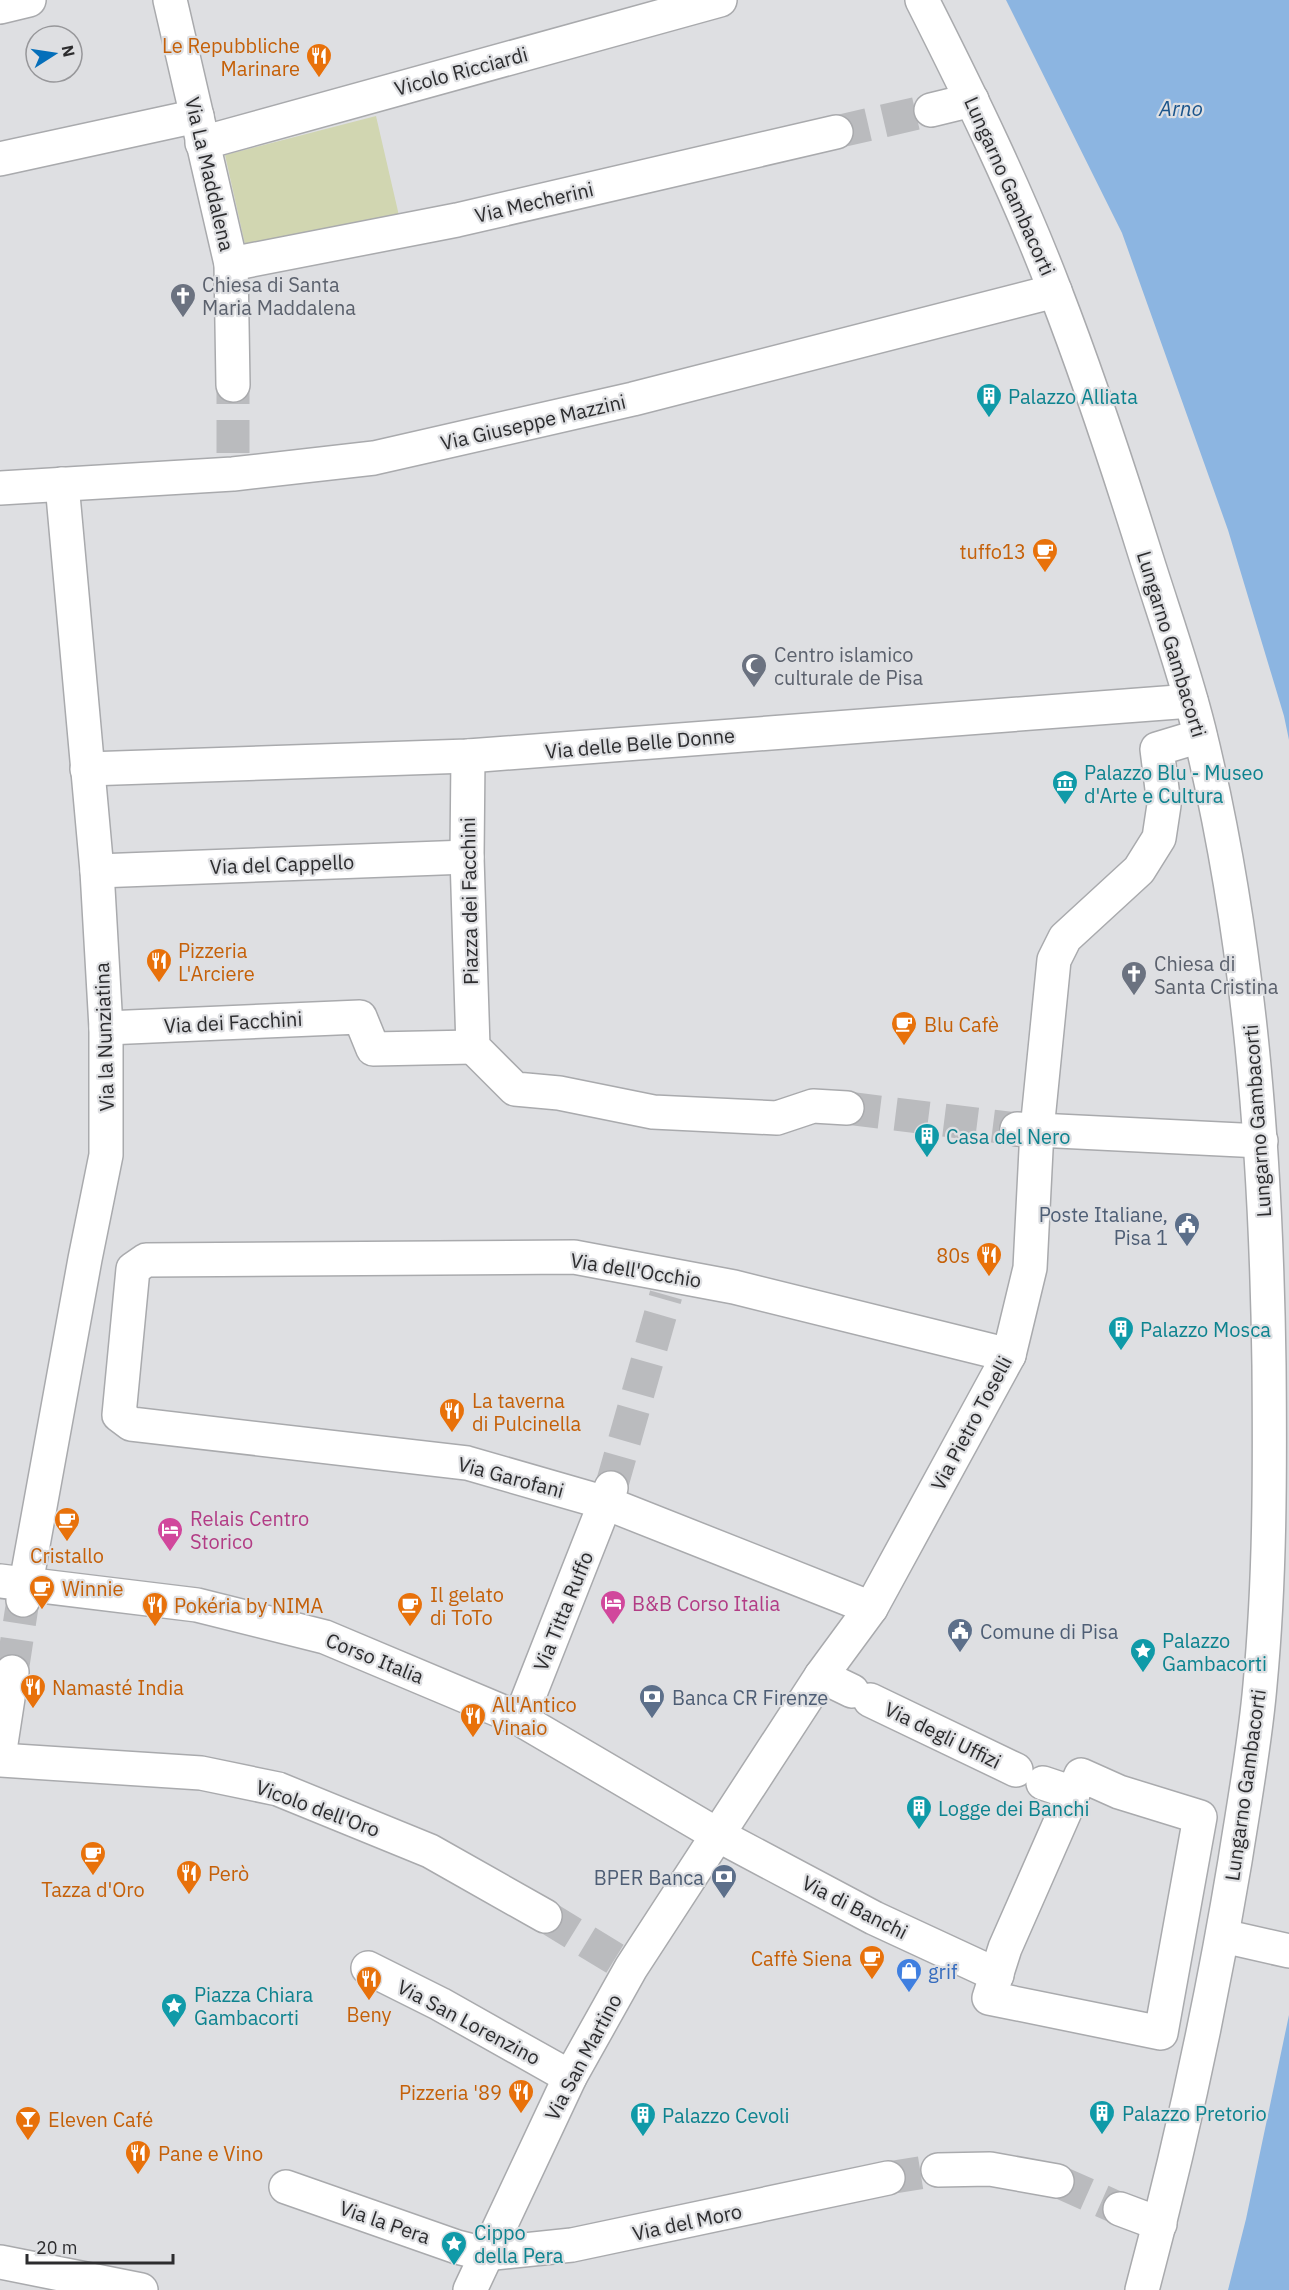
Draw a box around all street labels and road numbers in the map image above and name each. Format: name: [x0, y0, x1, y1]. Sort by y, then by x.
street label: Vicolo Ricciardi: [391, 40, 531, 102]
street label: Lungarno Gambacorti: [958, 92, 1062, 280]
street label: Via La Maddalena: [179, 94, 241, 254]
street label: Via Mecherini: [472, 175, 596, 229]
street label: Via Giuseppe Mazzini: [438, 388, 628, 456]
street label: Lungarno Gambacorti: [1131, 548, 1213, 740]
street label: Via delle Belle Donne: [544, 721, 736, 765]
street label: Piazza dei Facchini: [454, 817, 484, 985]
street label: Via del Cappello: [209, 848, 355, 880]
street label: Via la Nunziatina: [88, 962, 120, 1112]
street label: Via dei Facchini: [163, 1005, 303, 1039]
street label: Lungarno Gambacorti: [1237, 1024, 1277, 1218]
street label: Via dell'Occhio: [569, 1246, 703, 1294]
street label: Via Pietro Toselli: [924, 1351, 1018, 1495]
street label: Via Garofani: [455, 1450, 567, 1504]
street label: Via Titta Ruffo: [527, 1547, 599, 1675]
street label: Corso Italia: [322, 1626, 428, 1690]
street label: Lungarno Gambacorti: [1218, 1687, 1272, 1883]
street label: Via degli Uffizi: [880, 1695, 1006, 1775]
street label: Vicolo dell'Oro: [252, 1773, 384, 1843]
street label: Via di Banchi: [797, 1869, 913, 1945]
street label: Via San Lorenzino: [393, 1973, 545, 2071]
street label: Via San Martino: [538, 1989, 628, 2125]
street label: Via la Pera: [336, 2194, 434, 2250]
street label: Via del Moro: [630, 2197, 744, 2247]

